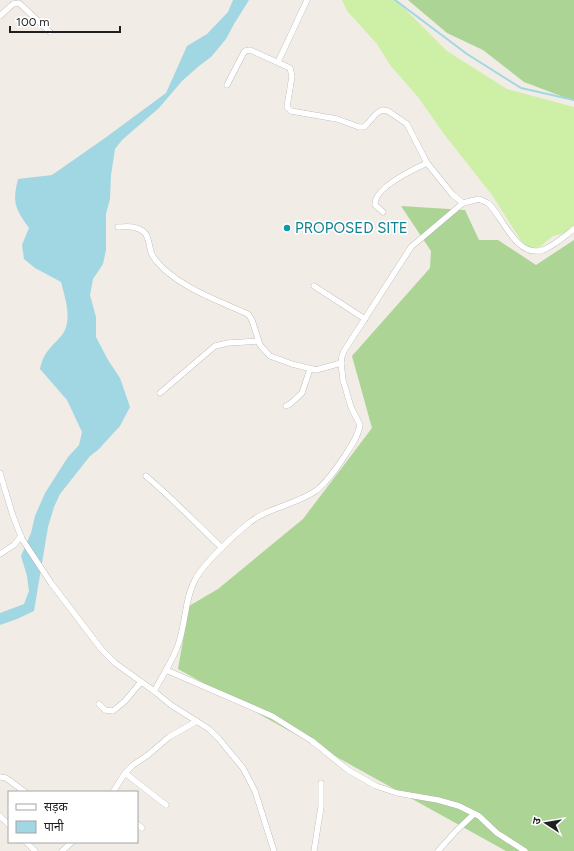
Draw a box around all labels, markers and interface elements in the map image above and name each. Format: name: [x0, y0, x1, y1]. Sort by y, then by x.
scale bar: [10, 8, 120, 34]
text: 100 m: [16, 15, 50, 29]
place label: PROPOSED SITE: [295, 219, 408, 237]
marker: PROPOSED SITE: [282, 223, 292, 233]
legend: [8, 791, 138, 843]
text: सड़क: [44, 800, 69, 814]
north arrow: [526, 803, 566, 843]
text: उ: [530, 816, 544, 826]
text: पानी: [44, 819, 65, 834]

